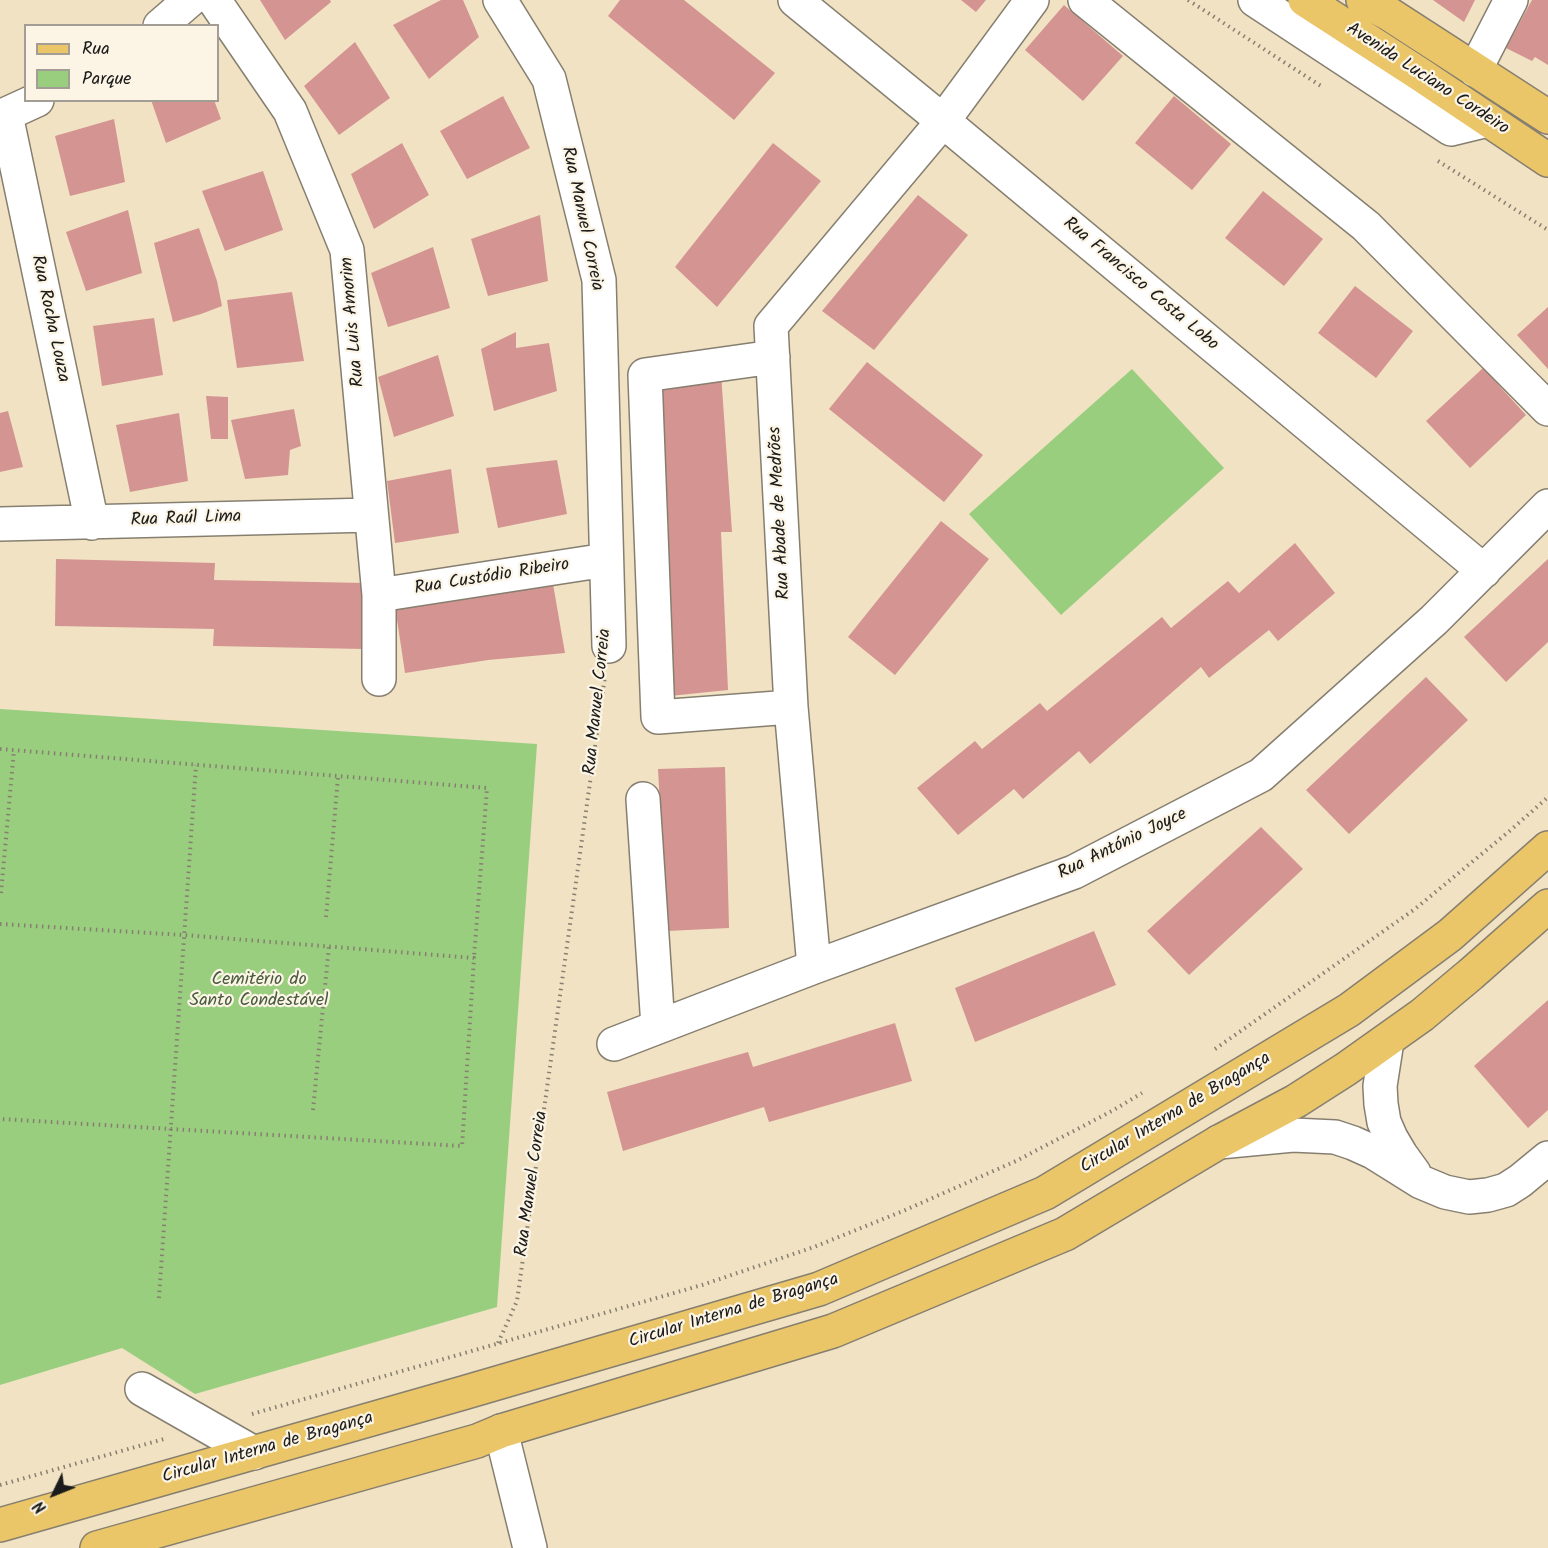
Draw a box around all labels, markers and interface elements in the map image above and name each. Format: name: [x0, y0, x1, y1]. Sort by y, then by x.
street label: Avenida Luciano Cordeiro: [1342, 19, 1512, 141]
legend: [24, 24, 219, 102]
text: Rua: [82, 35, 110, 64]
text: Parque: [82, 65, 131, 94]
street label: Rua Manuel Correia: [555, 145, 607, 293]
street label: Rua Francisco Costa Lobo: [1058, 214, 1222, 356]
street label: Rua Rocha Louza: [25, 253, 73, 385]
street label: Rua Luis Amorim: [338, 256, 370, 388]
street label: Rua Abade de Medrões: [766, 426, 796, 600]
street label: Rua Raúl Lima: [130, 507, 242, 533]
street label: Rua Custódio Ribeiro: [413, 555, 571, 601]
street label: Rua Manuel Correia: [581, 628, 617, 776]
street label: Rua António Joyce: [1055, 804, 1191, 886]
park label: Cemitério do Santo Condestável: [190, 970, 328, 1012]
street label: Circular Interna de Bragança: [1077, 1048, 1275, 1180]
street label: Rua Manuel Correia: [512, 1110, 554, 1258]
street label: Circular Interna de Bragança: [626, 1270, 842, 1354]
street label: Circular Interna de Bragança: [160, 1409, 376, 1489]
north arrow: [24, 1464, 84, 1524]
text: N: [28, 1494, 53, 1519]

